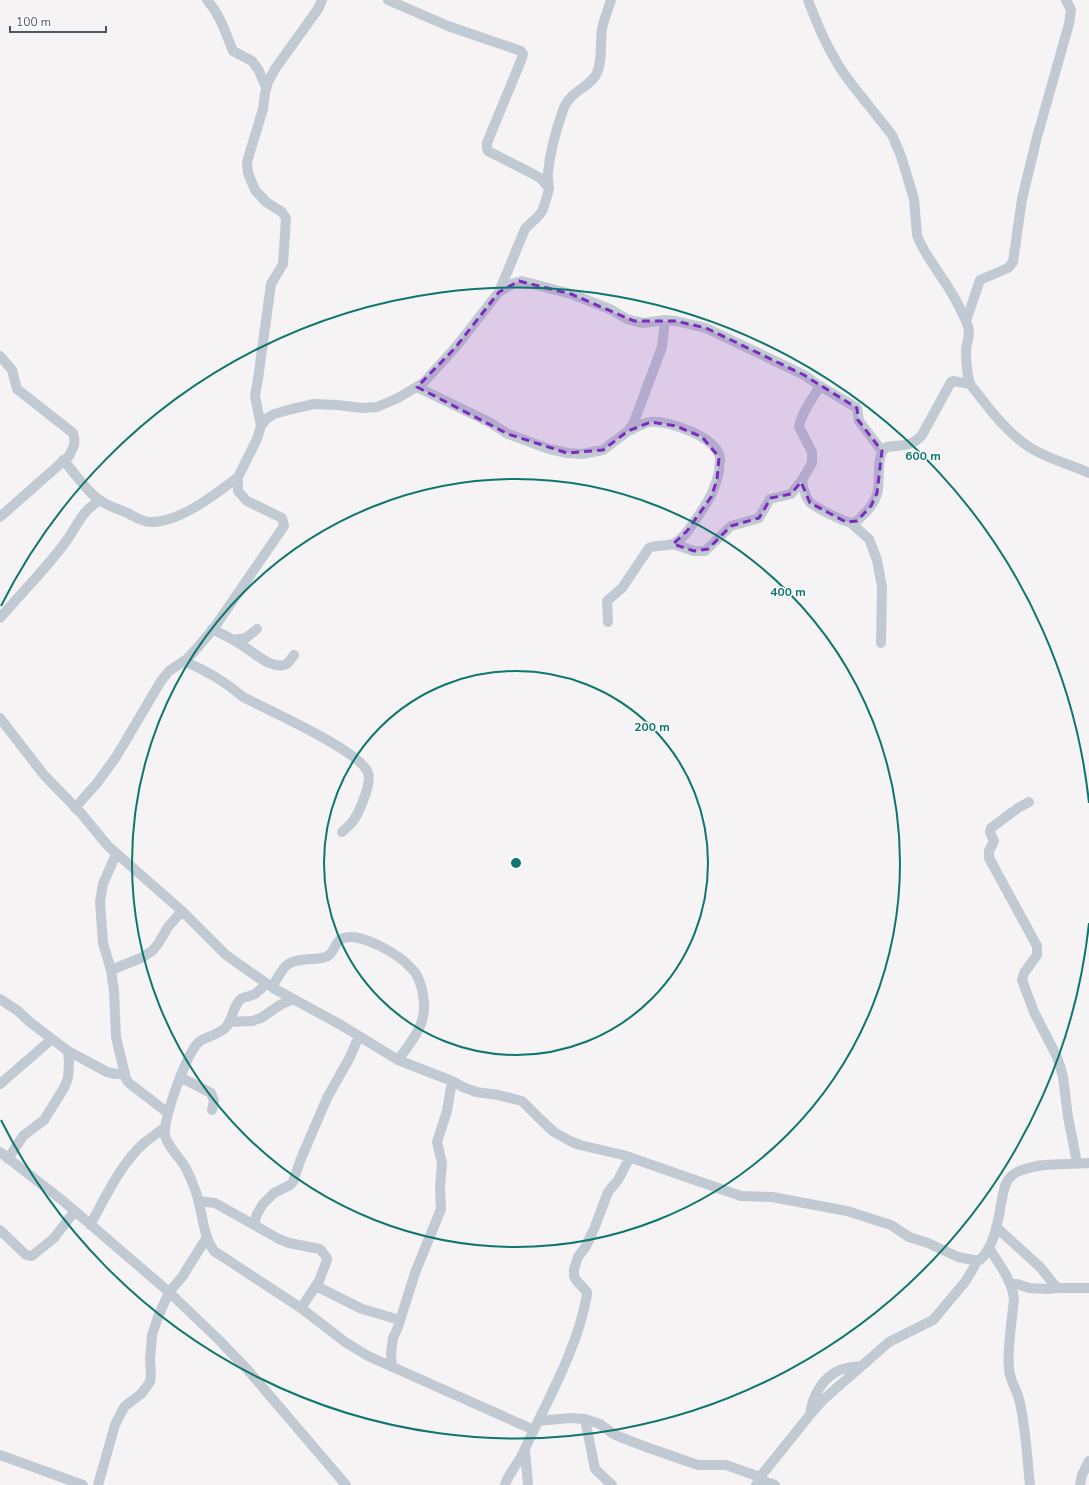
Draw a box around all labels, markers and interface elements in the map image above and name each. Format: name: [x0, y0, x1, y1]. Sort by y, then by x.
scale bar: [10, 8, 106, 34]
text: 100 m: [16, 14, 51, 30]
text: 600 m: [905, 448, 941, 464]
text: 400 m: [770, 584, 806, 600]
text: 200 m: [634, 719, 670, 735]
centre of rings: [509, 856, 523, 870]

